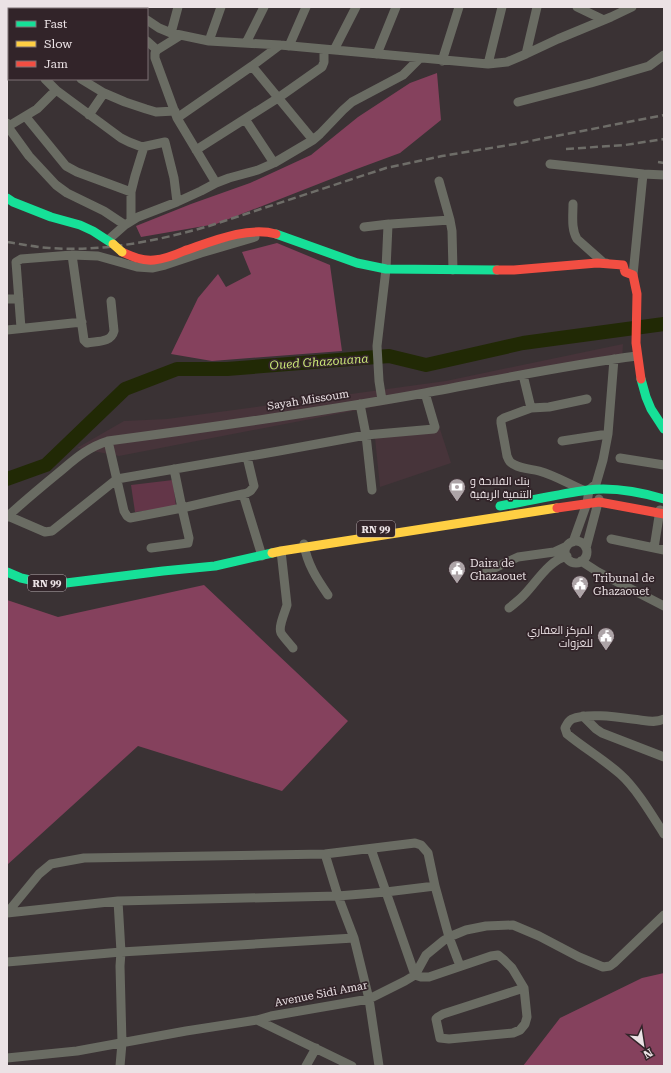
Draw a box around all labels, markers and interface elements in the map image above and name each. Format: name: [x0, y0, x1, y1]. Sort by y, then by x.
legend: [8, 8, 148, 80]
text: Fast: [44, 17, 68, 31]
text: Slow: [44, 37, 72, 51]
text: Jam: [44, 57, 68, 71]
water label: Oued Ghazouana: [269, 352, 369, 372]
street label: Sayah Missoum: [266, 387, 350, 413]
place label: بنك الفلاحة و التنمية الريفية: [470, 475, 532, 501]
bank icon: بنك الفلاحة و التنمية الريفية: [447, 477, 467, 502]
road number: RN 99: [357, 521, 395, 537]
place label: Daira de Ghazaouet: [470, 557, 526, 583]
public building icon: Daira de Ghazaouet: [447, 559, 467, 584]
place label: Tribunal de Ghazaouet: [593, 572, 655, 598]
public building icon: Tribunal de Ghazaouet: [570, 574, 590, 599]
road number: RN 99: [28, 575, 66, 591]
place label: المركز العقاري للغزوات: [527, 624, 593, 650]
public building icon: المركز العقاري للغزوات: [596, 626, 616, 651]
street label: Avenue Sidi Amar: [274, 979, 369, 1009]
north arrow: [623, 1025, 663, 1065]
text: N: [640, 1045, 655, 1061]

